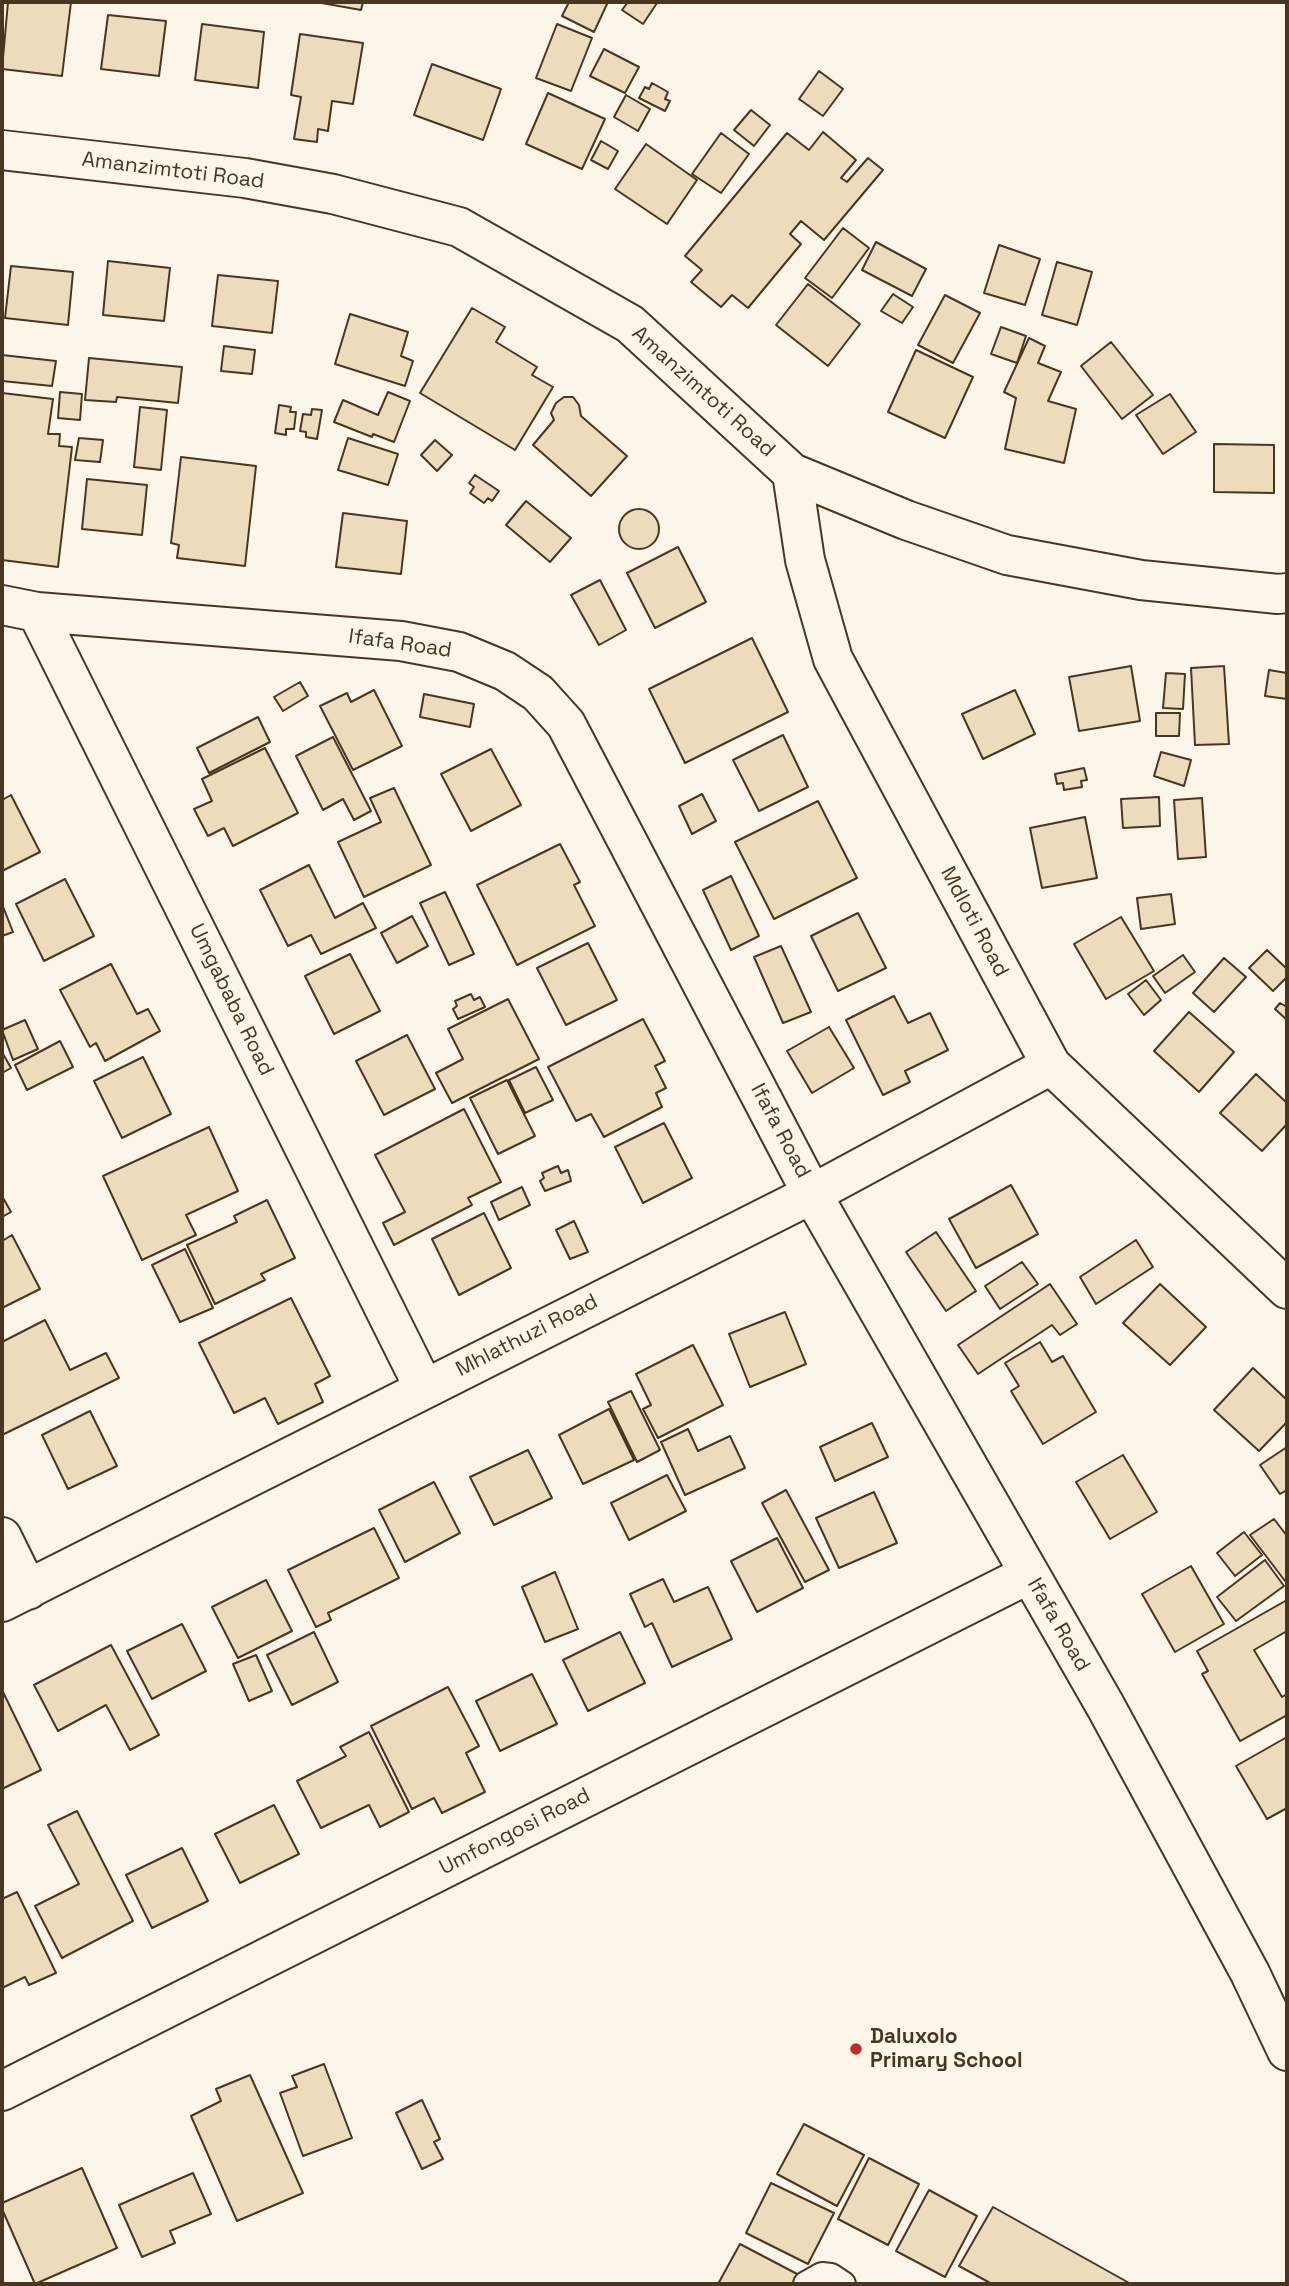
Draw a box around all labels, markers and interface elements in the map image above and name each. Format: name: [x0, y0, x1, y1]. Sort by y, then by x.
street label: Amanzimtoti Road: [80, 147, 266, 195]
street label: Amanzimtoti Road: [626, 321, 780, 463]
street label: Ifafa Road: [347, 624, 453, 664]
street label: Mdloti Road: [934, 863, 1014, 981]
street label: Umgababa Road: [183, 920, 279, 1080]
street label: Ifafa Road: [745, 1079, 815, 1183]
street label: Mhlathuzi Road: [452, 1289, 602, 1383]
street label: Ifafa Road: [1021, 1574, 1095, 1676]
street label: Umfongosi Road: [435, 1783, 595, 1881]
place label: Daluxolo Primary School: [870, 2024, 1023, 2074]
marker: Daluxolo Primary School: [848, 2041, 864, 2057]

